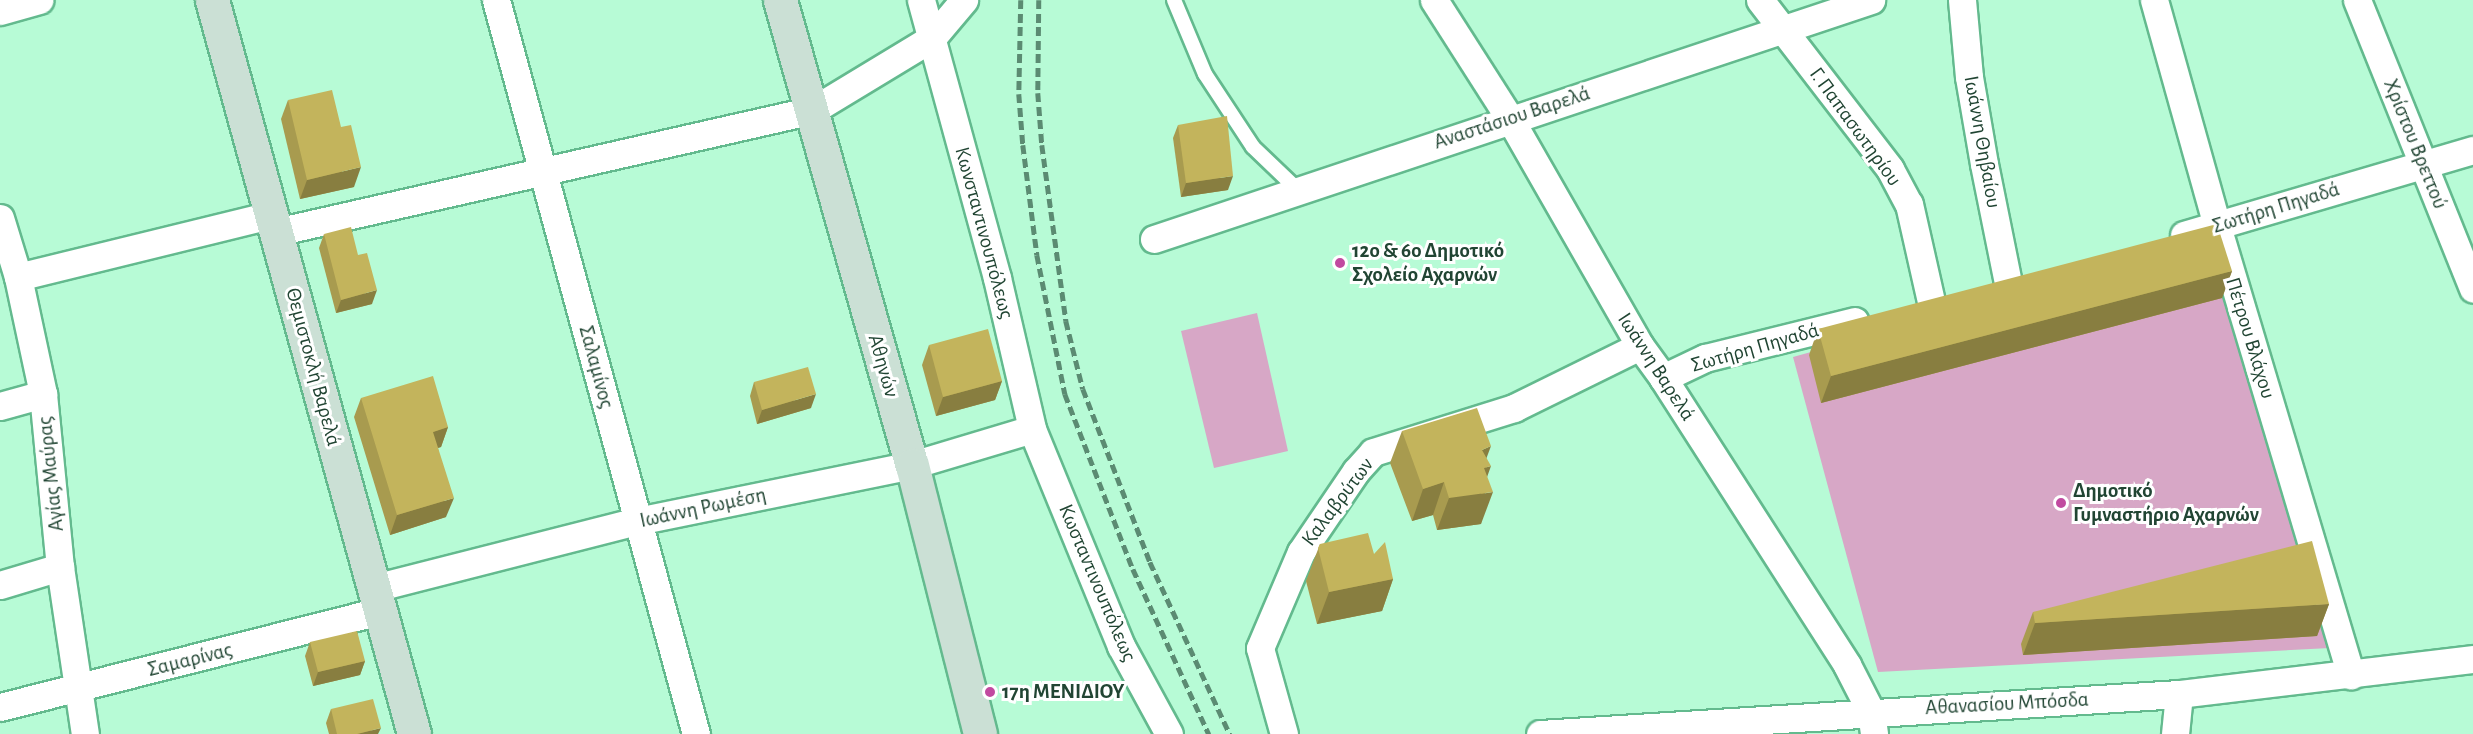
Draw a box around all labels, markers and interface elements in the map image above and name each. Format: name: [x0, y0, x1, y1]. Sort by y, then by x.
street label: Γ. Παπασωτηρίου: [1803, 63, 1907, 191]
street label: Ιωάννη Θηβαίου: [1958, 74, 2006, 210]
street label: Χρίστου Βρεττού: [2378, 75, 2452, 213]
street label: Αναστάσιου Βαρελά: [1431, 81, 1593, 155]
street label: Κωνσταντινουπόλεως: [949, 144, 1019, 322]
street label: Σωτήρη Πηγαδά: [2209, 177, 2343, 239]
place label: 12ο & 6ο Δημοτικό Σχολείο Αχαρνών: [1352, 238, 1504, 288]
marker: 12ο & 6ο Δημοτικό Σχολείο Αχαρνών: [1333, 256, 1347, 270]
street label: Πέτρου Βλάχου: [2220, 274, 2280, 402]
street label: Θεμιστοκλή Βαρελά: [280, 285, 346, 449]
street label: Ιωάννη Βαρελά: [1612, 308, 1700, 426]
street label: Σωτήρη Πηγαδά: [1688, 318, 1822, 378]
street label: Σαλαμίνος: [573, 323, 619, 411]
street label: Αθηνών: [862, 332, 904, 400]
street label: Αγίας Μαύρας: [32, 415, 70, 533]
street label: Καλαβρύτων: [1297, 453, 1379, 551]
place label: Δημοτικό Γυμναστήριο Αχαρνών: [2073, 478, 2259, 528]
street label: Ιωάννη Ρωμέση: [637, 482, 769, 534]
marker: Δημοτικό Γυμναστήριο Αχαρνών: [2054, 496, 2068, 510]
street label: Κωσταντινουπόλεως: [1052, 501, 1142, 665]
street label: Σαμαρίνας: [145, 637, 235, 683]
place label: 17η ΜΕΝΙΔΙΟΥ: [1002, 679, 1124, 705]
marker: 17η ΜΕΝΙΔΙΟΥ: [983, 685, 997, 699]
street label: Αθανασίου Μπόσδα: [1925, 687, 2089, 721]

